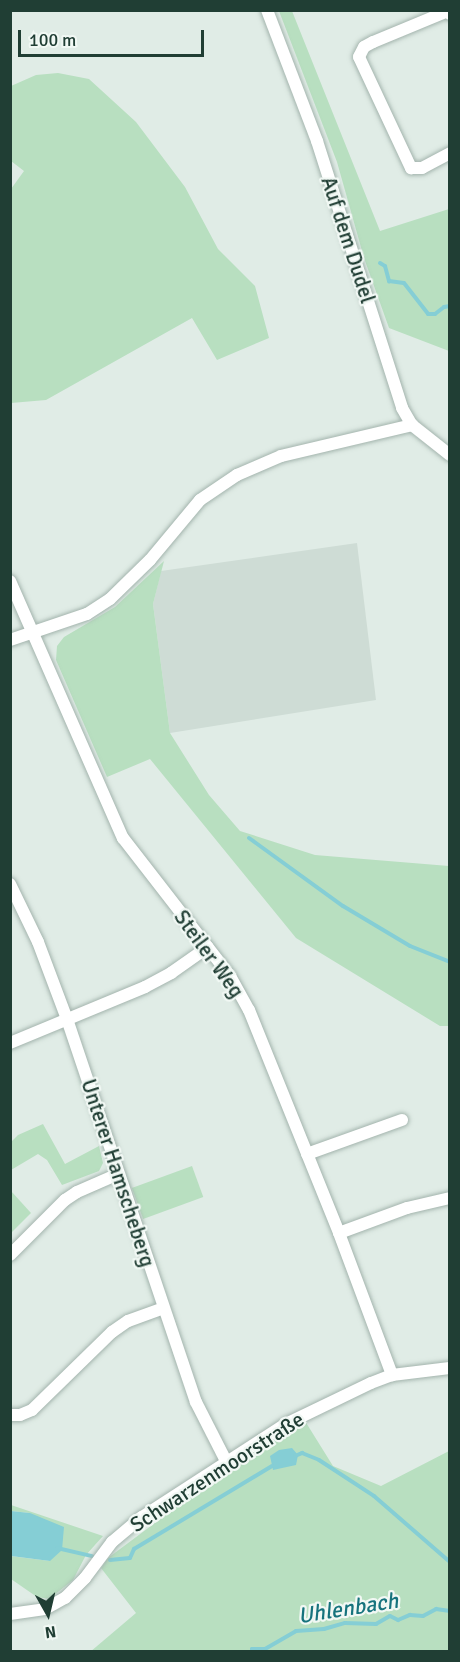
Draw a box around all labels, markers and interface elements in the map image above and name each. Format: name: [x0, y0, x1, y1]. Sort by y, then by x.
scale bar: [21, 18, 207, 56]
text: 100 m: [29, 29, 76, 51]
street label: Auf dem Dudel: [316, 173, 380, 307]
street label: Steiler Weg: [169, 905, 249, 1003]
street label: Unterer Hamscheberg: [76, 1076, 160, 1270]
street label: Schwarzenmoorstraße: [125, 1406, 309, 1538]
north arrow: [18, 1584, 78, 1644]
water label: Uhlenbach: [296, 1587, 400, 1629]
text: N: [44, 1621, 57, 1643]

